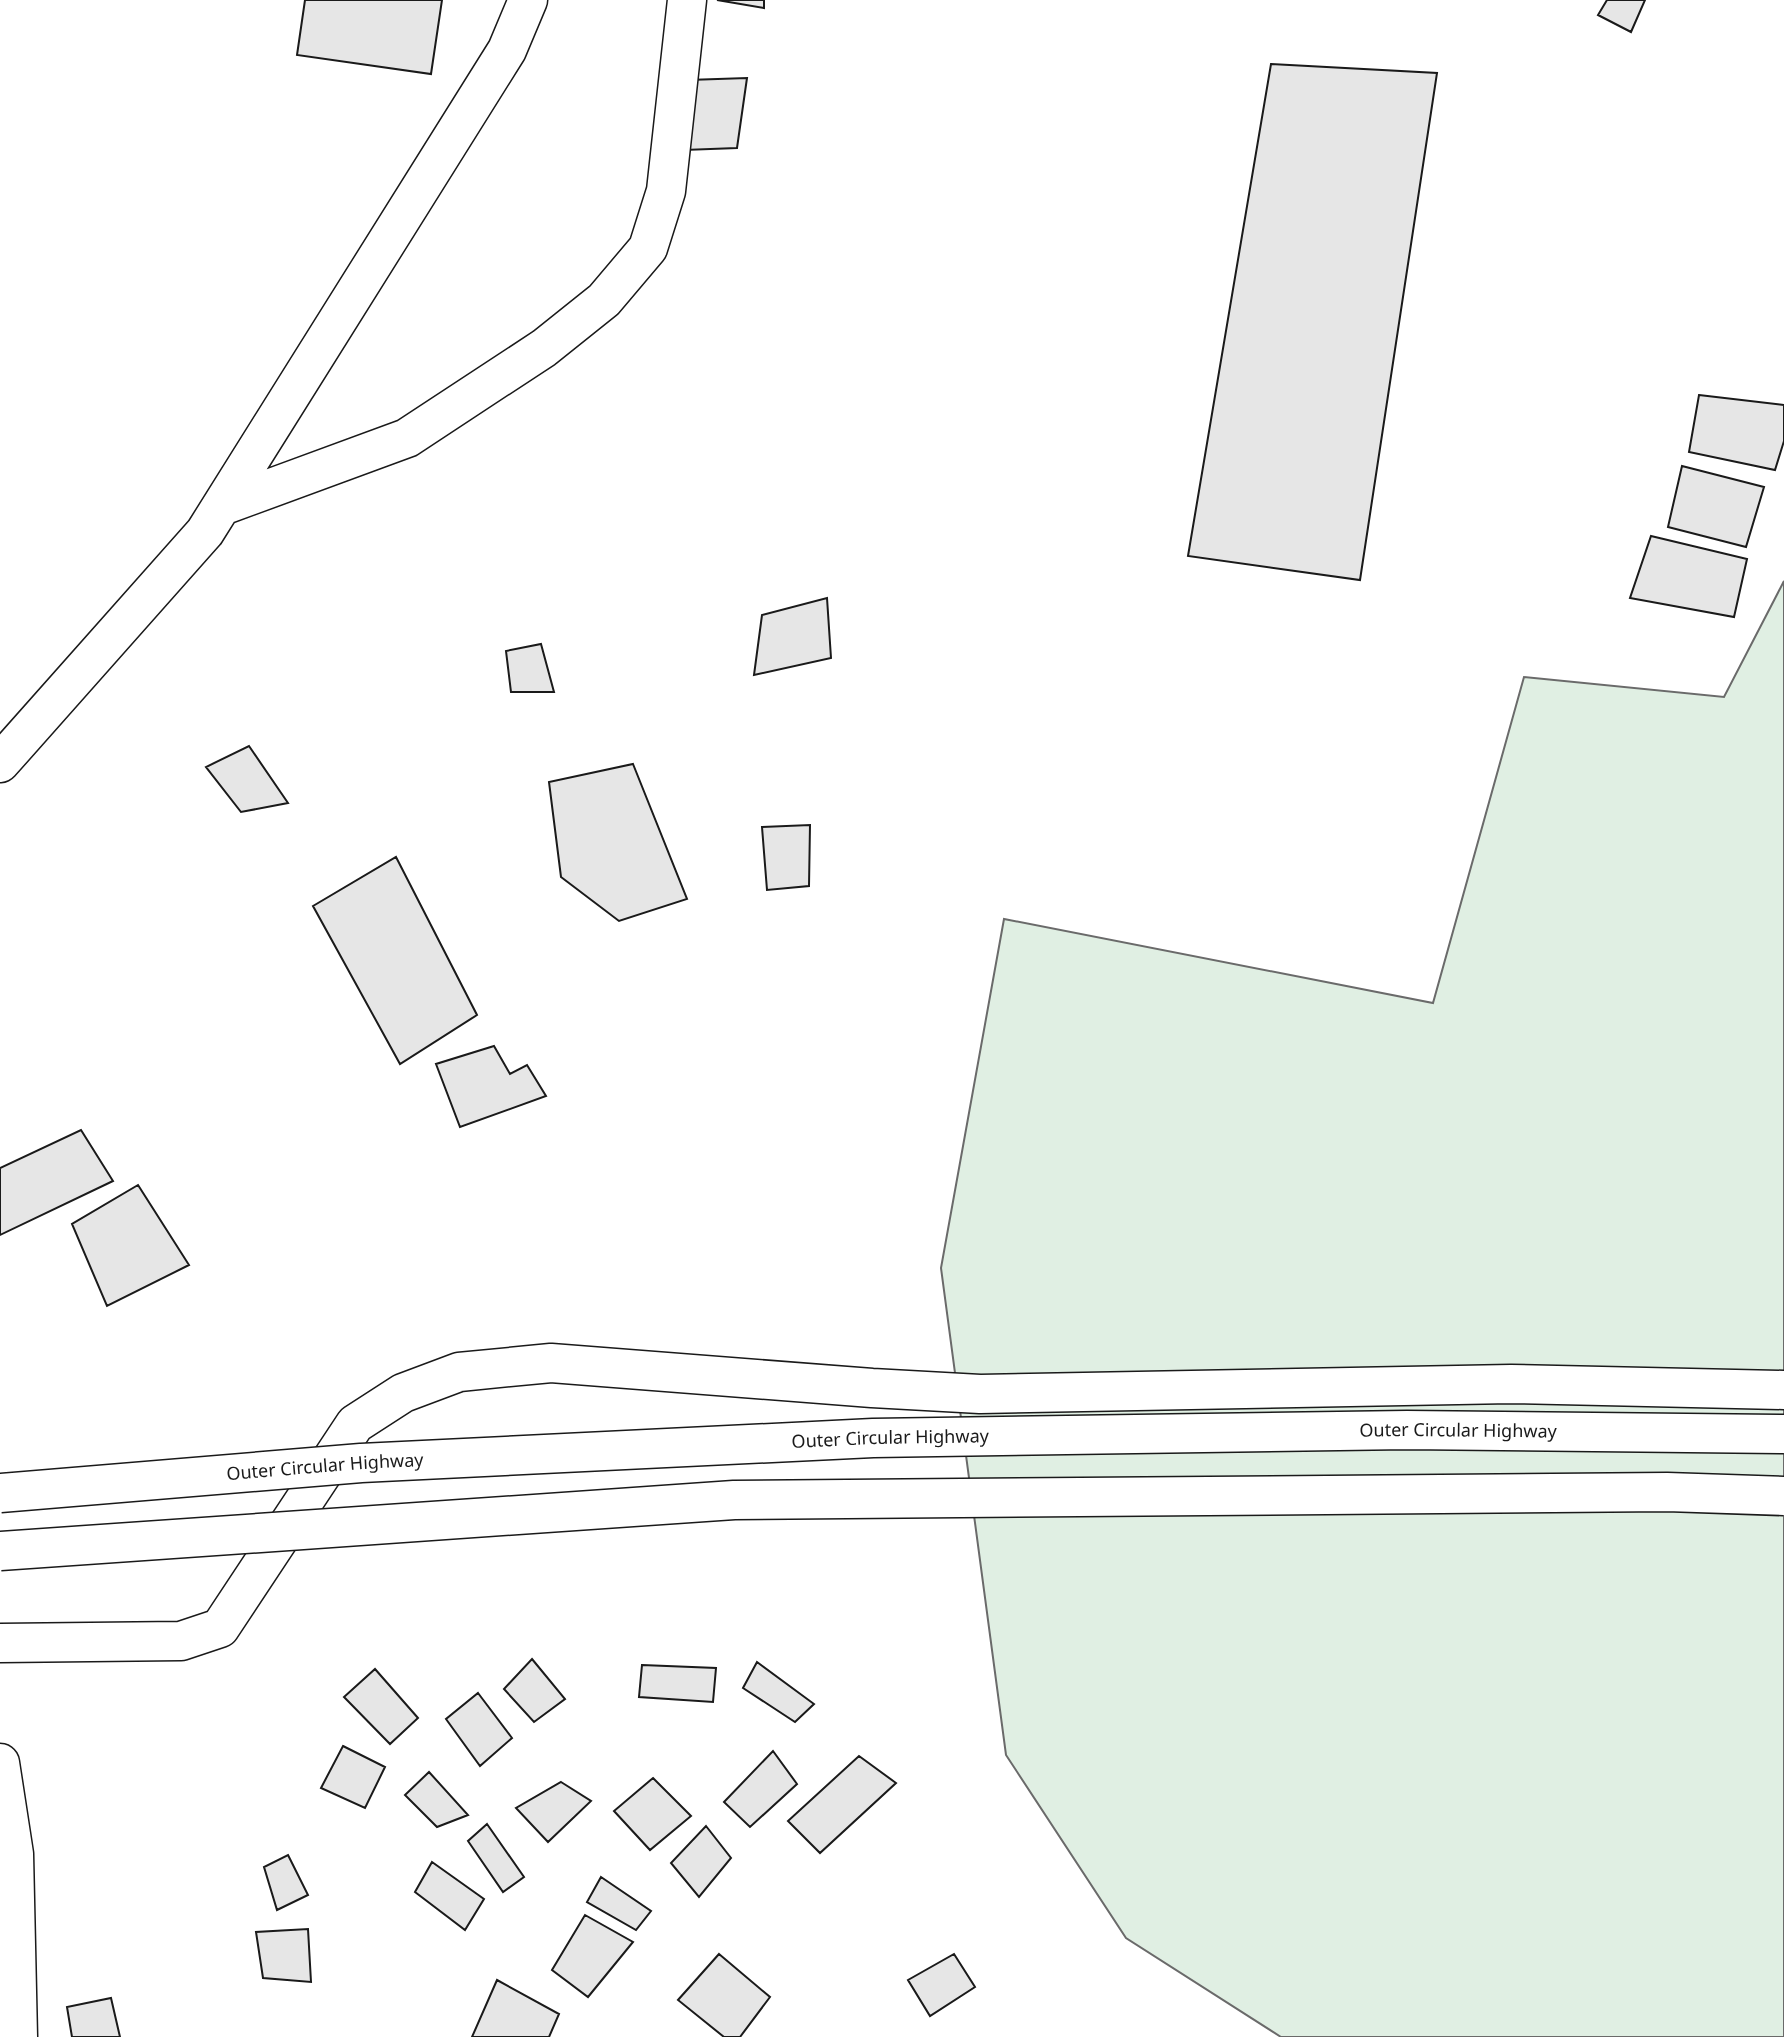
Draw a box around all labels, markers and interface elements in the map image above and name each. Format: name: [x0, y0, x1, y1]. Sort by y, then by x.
street label: Outer Circular Highway: [1359, 1417, 1558, 1443]
street label: Outer Circular Highway: [791, 1423, 990, 1453]
street label: Outer Circular Highway: [225, 1447, 425, 1485]

